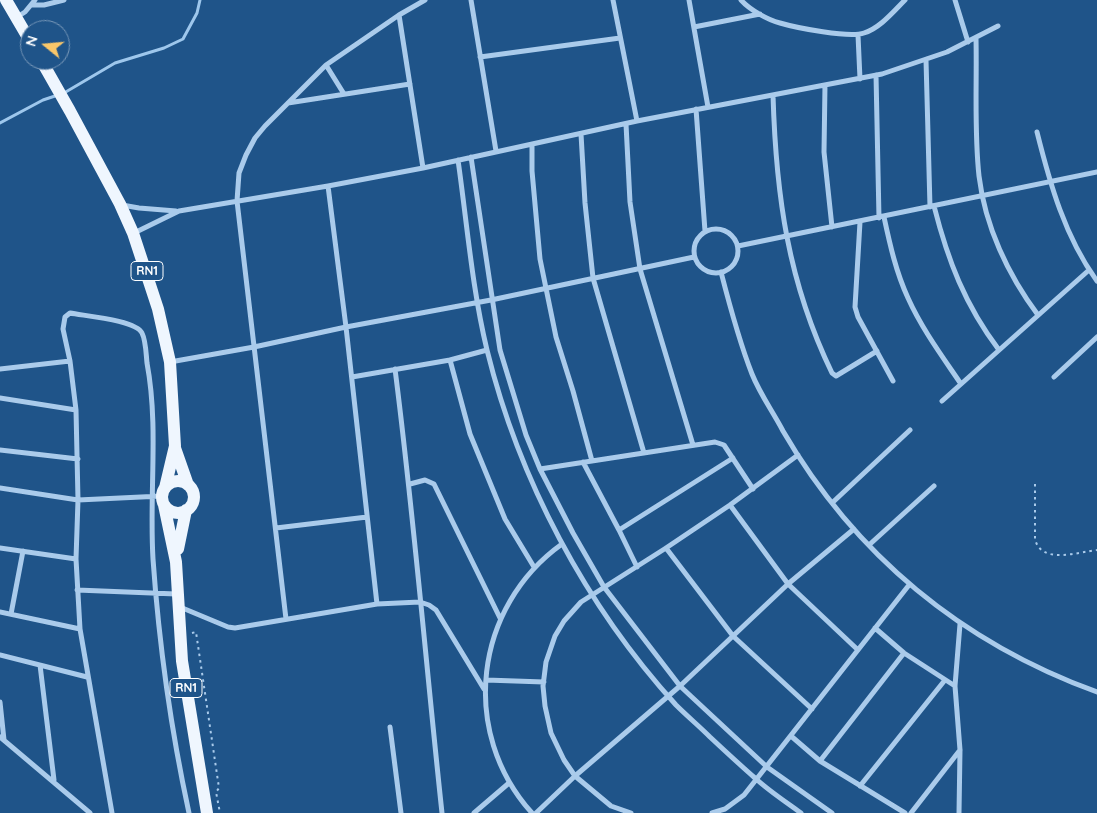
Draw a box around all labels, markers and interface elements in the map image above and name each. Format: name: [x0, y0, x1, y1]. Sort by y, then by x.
north arrow: [20, 20, 70, 70]
text: N: [21, 33, 42, 48]
road number: RN1: [131, 262, 163, 280]
road number: RN1: [170, 678, 202, 698]

